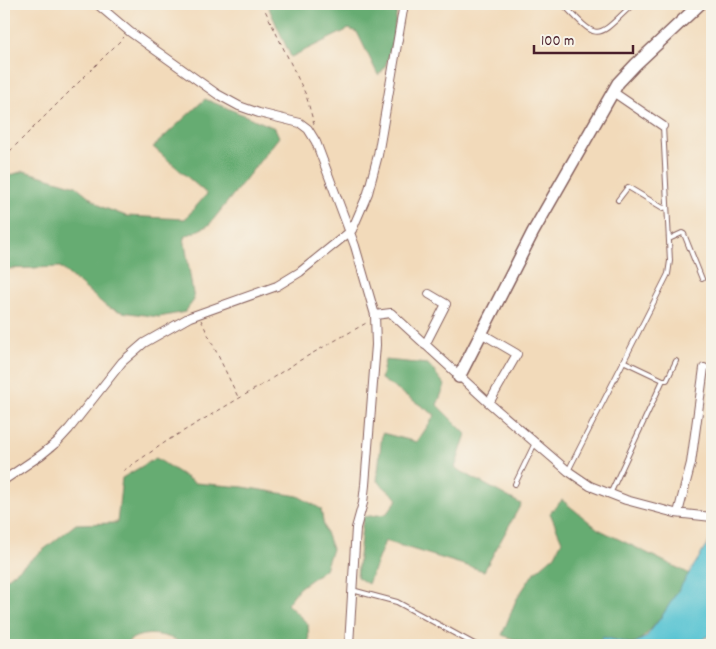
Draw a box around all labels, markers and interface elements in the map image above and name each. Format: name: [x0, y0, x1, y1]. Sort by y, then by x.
scale bar: [534, 22, 632, 54]
text: 100 m: [541, 31, 574, 53]

